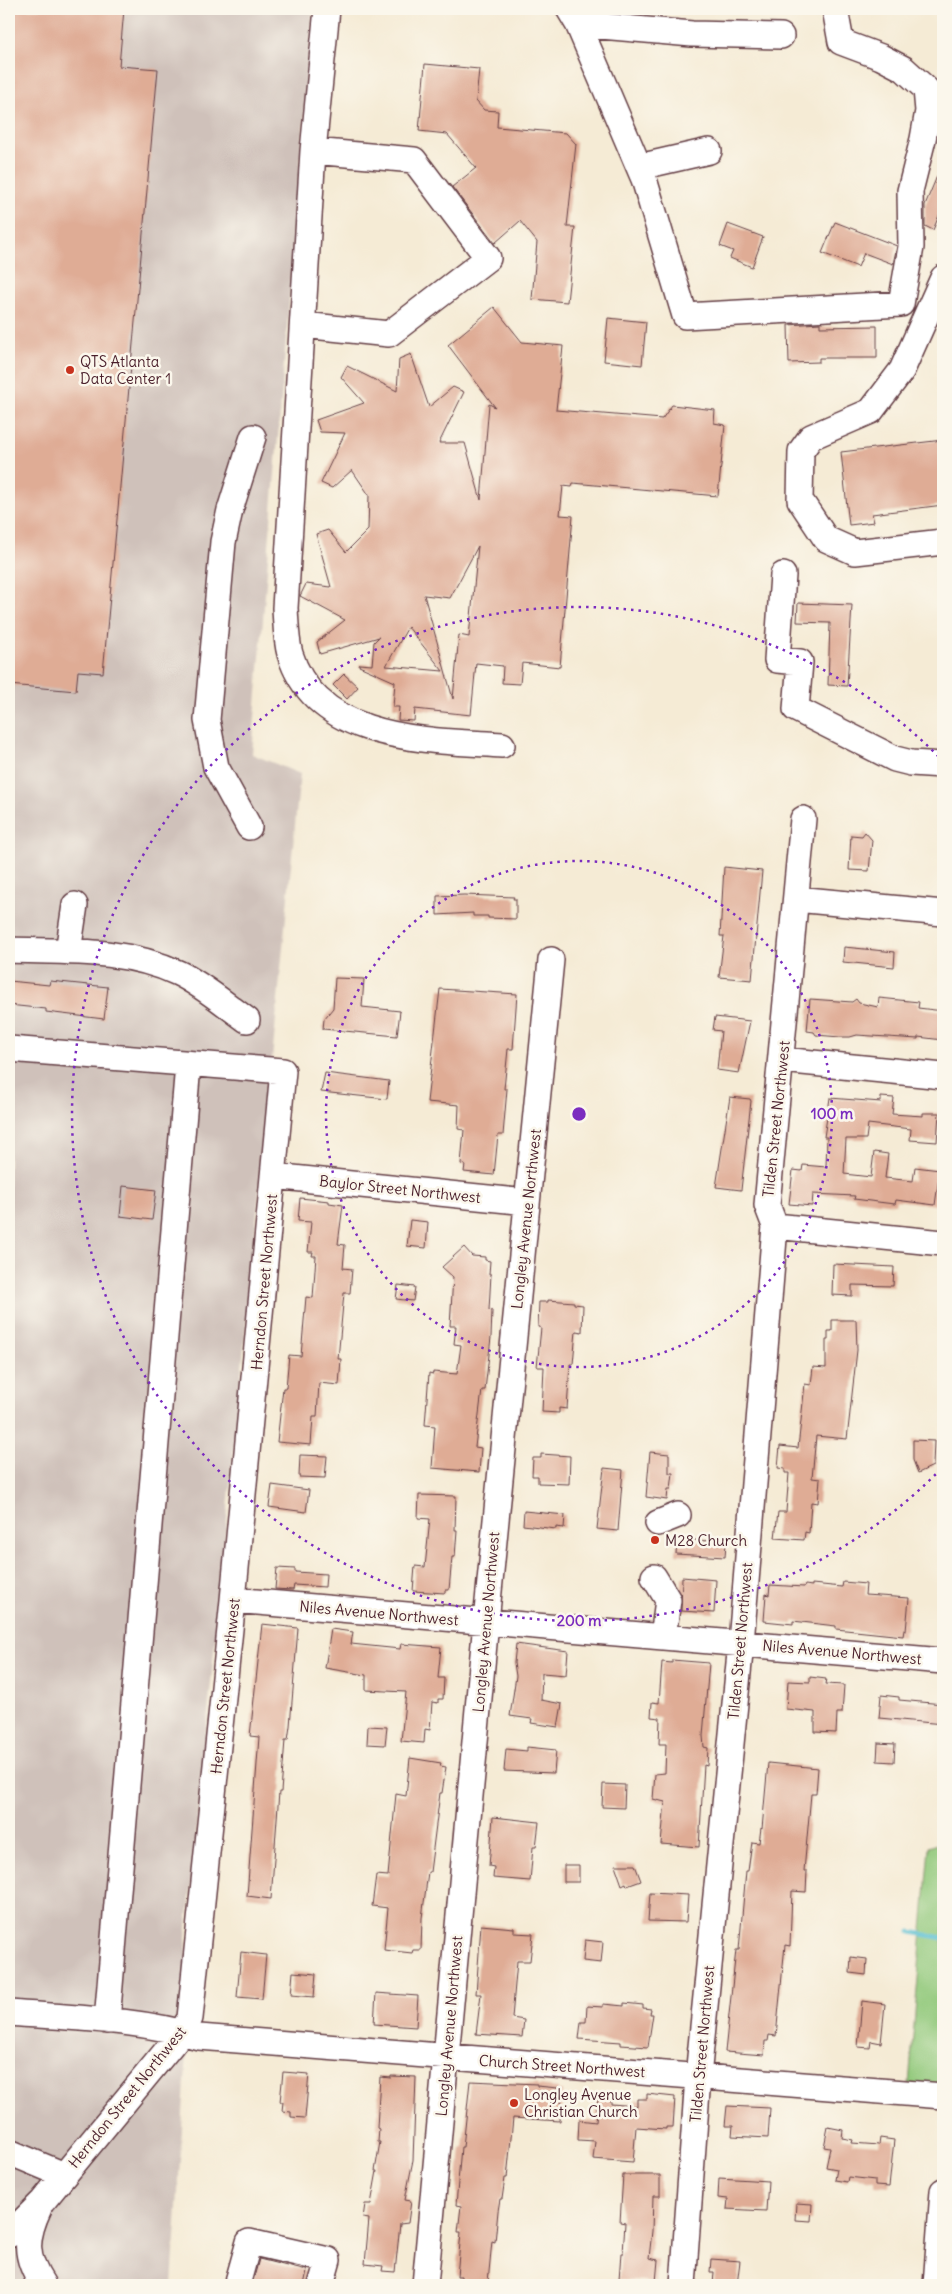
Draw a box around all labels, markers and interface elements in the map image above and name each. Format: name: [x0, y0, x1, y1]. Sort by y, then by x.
place label: QTS Atlanta Data Center 1: [80, 352, 171, 388]
marker: QTS Atlanta Data Center 1: [64, 364, 76, 376]
street label: Tilden Street Northwest: [758, 1040, 794, 1198]
text: 100 m: [811, 1104, 853, 1123]
centre of rings: [570, 1105, 588, 1123]
street label: Longley Avenue Northwest: [507, 1128, 545, 1310]
street label: Baylor Street Northwest: [318, 1171, 482, 1207]
street label: Herndon Street Northwest: [247, 1193, 281, 1371]
street label: Longley Avenue Northwest: [469, 1531, 503, 1713]
place label: M28 Church: [665, 1531, 747, 1550]
marker: M28 Church: [649, 1534, 661, 1546]
street label: Tilden Street Northwest: [724, 1562, 756, 1720]
street label: Herndon Street Northwest: [206, 1597, 244, 1775]
street label: Niles Avenue Northwest: [299, 1597, 459, 1629]
text: 200 m: [557, 1611, 601, 1630]
street label: Niles Avenue Northwest: [762, 1636, 922, 1668]
street label: Longley Avenue Northwest: [432, 1935, 466, 2117]
street label: Tilden Street Northwest: [686, 1965, 718, 2123]
street label: Herndon Street Northwest: [64, 2022, 190, 2172]
street label: Church Street Northwest: [478, 2051, 646, 2081]
place label: Longley Avenue Christian Church: [524, 2085, 638, 2121]
marker: Longley Avenue Christian Church: [508, 2097, 520, 2109]

